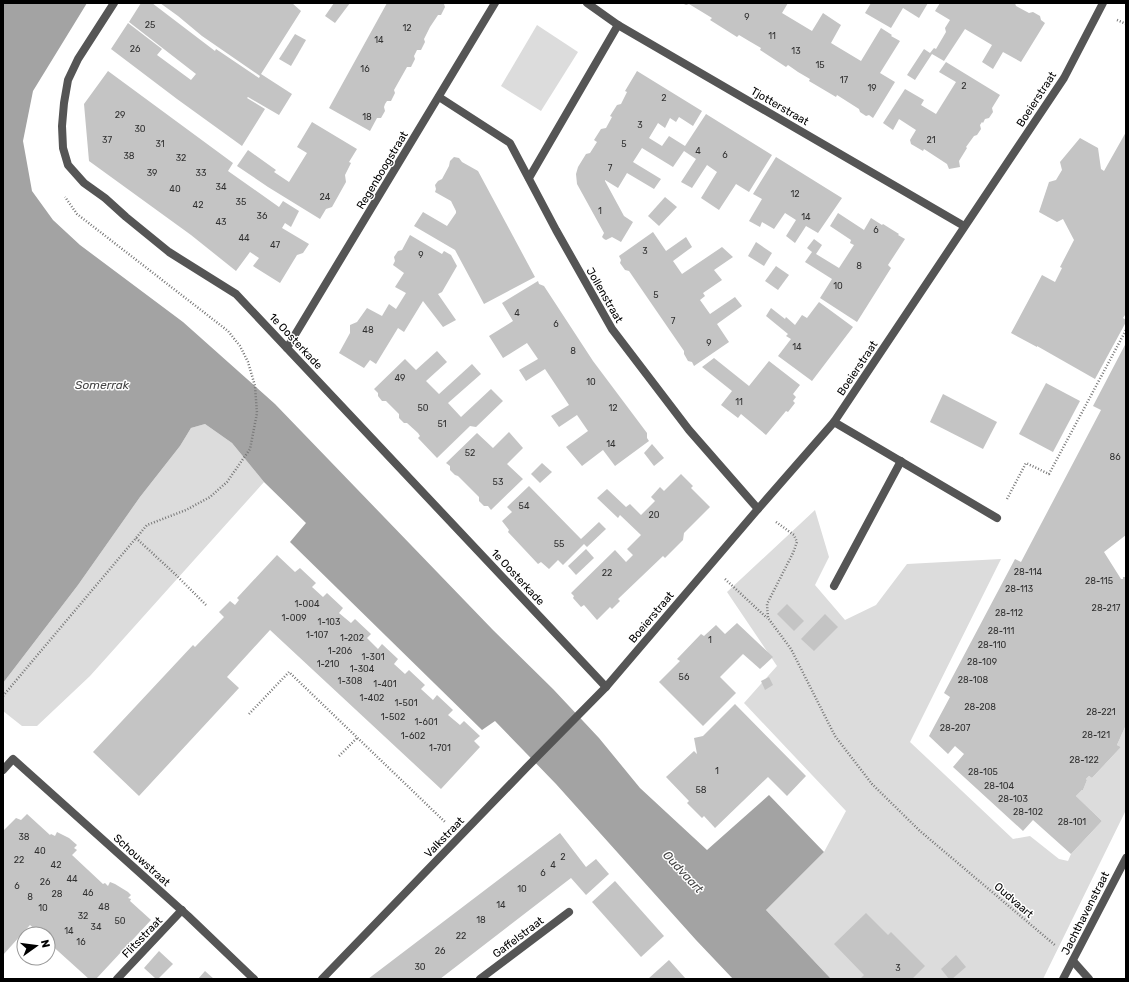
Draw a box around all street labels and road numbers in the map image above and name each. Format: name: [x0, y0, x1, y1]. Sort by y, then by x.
street label: Boeierstraat: [1014, 69, 1059, 129]
street label: Tjotterstraat: [748, 85, 812, 129]
street label: Regenboogstraat: [354, 128, 411, 212]
street label: Jollenstraat: [583, 265, 626, 326]
street label: 1e Oosterkade: [266, 311, 325, 372]
street label: Boeierstraat: [834, 338, 881, 398]
street label: 1e Oosterkade: [488, 547, 547, 608]
street label: Boeierstraat: [626, 588, 677, 646]
street label: Valkstraat: [422, 814, 467, 860]
street label: Schouwstraat: [111, 832, 173, 890]
street label: Jachthavenstraat: [1059, 869, 1112, 957]
street label: Oudvaart: [992, 880, 1036, 921]
street label: Flitsstraat: [120, 914, 166, 961]
street label: Gaffelstraat: [490, 914, 547, 961]

